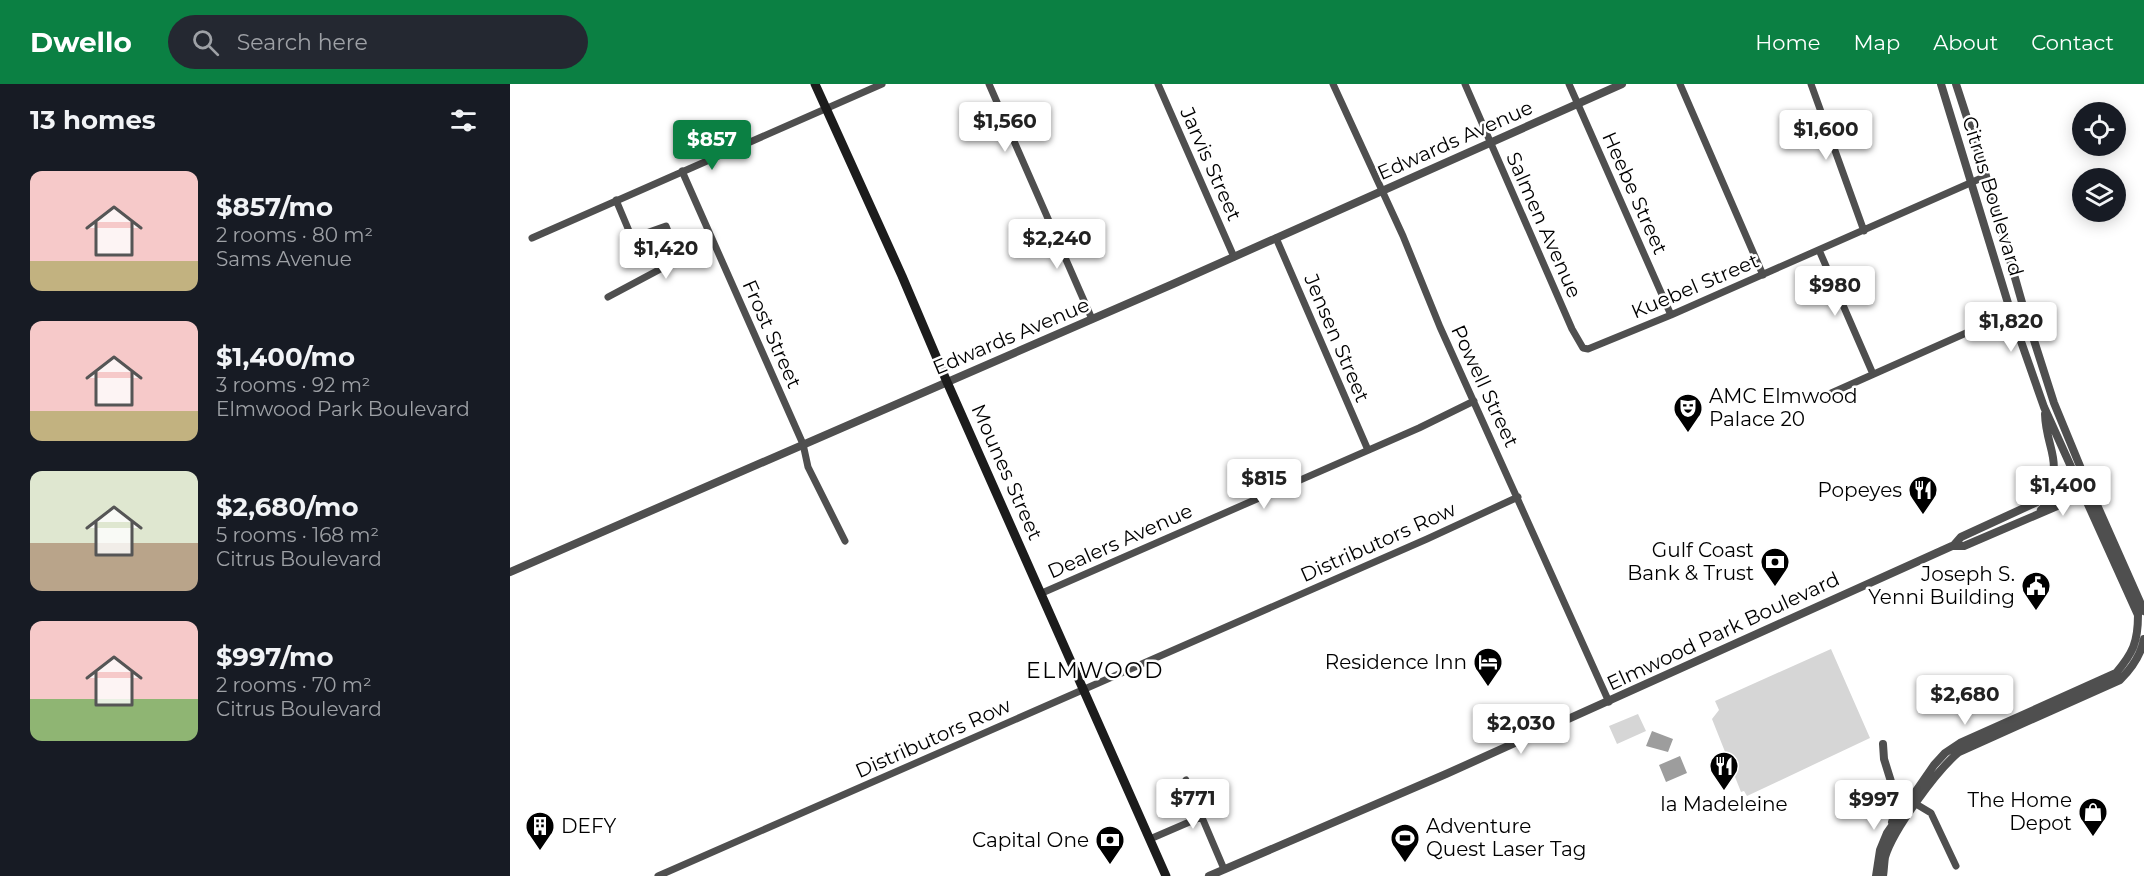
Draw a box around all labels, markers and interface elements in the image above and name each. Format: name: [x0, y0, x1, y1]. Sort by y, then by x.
search box: [168, 15, 588, 69]
text: Dwello: [30, 25, 132, 59]
icon: search: [189, 26, 222, 59]
text: Search here: [237, 29, 368, 56]
text: Home: [1755, 30, 1820, 55]
text: Map: [1853, 30, 1900, 55]
text: About: [1933, 30, 1998, 55]
text: Contact: [2031, 30, 2114, 55]
street label: Edwards Avenue: [1374, 95, 1536, 185]
pin: $1,560: [956, 102, 1054, 153]
map controls: [2072, 102, 2126, 222]
button: locate: [2072, 102, 2126, 156]
street label: Jarvis Street: [1175, 103, 1247, 225]
text: 13 homes: [30, 104, 156, 136]
icon: filters: [447, 104, 480, 137]
text: $1,560: [973, 109, 1037, 133]
pin: $1,600: [1777, 110, 1875, 161]
street label: Citrus Boulevard: [1957, 113, 2029, 279]
text: $1,600: [1793, 117, 1859, 141]
pin: $857: [676, 120, 748, 171]
text: $857: [687, 127, 737, 151]
street label: Heebe Street: [1597, 128, 1673, 258]
street label: Salmen Avenue: [1501, 148, 1587, 302]
button: layers: [2072, 168, 2126, 222]
text: $857/mo: [216, 191, 333, 223]
icon: home: [78, 195, 150, 267]
pin: $2,240: [1008, 219, 1106, 270]
text: 2 rooms · 80 m²: [216, 223, 373, 247]
text: $2,240: [1022, 226, 1092, 250]
pin: $1,420: [617, 229, 715, 280]
text: $1,420: [634, 236, 698, 260]
text: Sams Avenue: [216, 247, 352, 271]
street label: Kuebel Street: [1628, 248, 1762, 324]
pin: $980: [1799, 266, 1871, 317]
street label: Jensen Street: [1299, 269, 1375, 406]
text: $980: [1809, 273, 1861, 297]
street label: Frost Street: [737, 276, 807, 392]
street label: Edwards Avenue: [929, 292, 1093, 380]
pin: $1,820: [1962, 302, 2060, 353]
text: $1,820: [1979, 309, 2043, 333]
street label: Powell Street: [1446, 321, 1524, 451]
text: $1,400/mo: [216, 341, 355, 373]
icon: home: [78, 345, 150, 417]
text: 3 rooms · 92 m²: [216, 373, 370, 397]
place label: AMC Elmwood Palace 20: [1709, 384, 1858, 431]
theatre icon: AMC Elmwood Palace 20: [1672, 392, 1704, 434]
text: Elmwood Park Boulevard: [216, 397, 470, 421]
street label: Mounes Street: [966, 400, 1048, 544]
pin: $815: [1228, 459, 1300, 510]
text: $815: [1241, 466, 1287, 490]
pin: $1,400: [2014, 466, 2112, 517]
text: $1,400: [2030, 473, 2096, 497]
restaurant icon: Popeyes: [1907, 474, 1939, 516]
place label: Popeyes: [1817, 478, 1902, 502]
text: $2,680/mo: [216, 491, 358, 523]
icon: home: [78, 495, 150, 567]
street label: Distributors Row: [1297, 497, 1460, 587]
street label: Dealers Avenue: [1044, 498, 1196, 584]
text: 5 rooms · 168 m²: [216, 523, 379, 547]
place label: Gulf Coast Bank & Trust: [1627, 538, 1754, 585]
bank icon: Gulf Coast Bank & Trust: [1759, 546, 1791, 588]
text: Citrus Boulevard: [216, 547, 382, 571]
place label: Joseph S. Yenni Building: [1868, 562, 2015, 609]
street label: Elmwood Park Boulevard: [1603, 567, 1843, 695]
public building icon: Joseph S. Yenni Building: [2020, 570, 2052, 612]
text: $997/mo: [216, 641, 333, 673]
icon: home: [78, 645, 150, 717]
hotel icon: Residence Inn: [1472, 646, 1504, 688]
place label: Residence Inn: [1325, 650, 1467, 674]
district label: ELMWOOD: [1026, 657, 1164, 684]
text: 2 rooms · 70 m²: [216, 673, 372, 697]
pin: $2,680: [1916, 675, 2014, 726]
text: $2,680: [1930, 682, 2000, 706]
street label: Distributors Row: [852, 693, 1015, 783]
text: Citrus Boulevard: [216, 697, 382, 721]
pin: $2,030: [1472, 704, 1570, 755]
text: $2,030: [1487, 711, 1555, 735]
restaurant icon: la Madeleine: [1708, 750, 1740, 792]
pin: $771: [1157, 779, 1229, 830]
pin: $997: [1838, 780, 1910, 831]
text: $771: [1170, 786, 1216, 810]
text: $997: [1849, 787, 1899, 811]
place label: The Home Depot: [1968, 788, 2072, 835]
place label: la Madeleine: [1660, 792, 1788, 816]
shop icon: The Home Depot: [2077, 796, 2109, 838]
building icon: DEFY: [524, 810, 556, 852]
place label: DEFY: [561, 814, 617, 838]
place label: Adventure Quest Laser Tag: [1426, 814, 1587, 861]
sports icon: Adventure Quest Laser Tag: [1389, 822, 1421, 864]
bank icon: Capital One: [1094, 824, 1126, 866]
place label: Capital One: [972, 828, 1089, 852]

